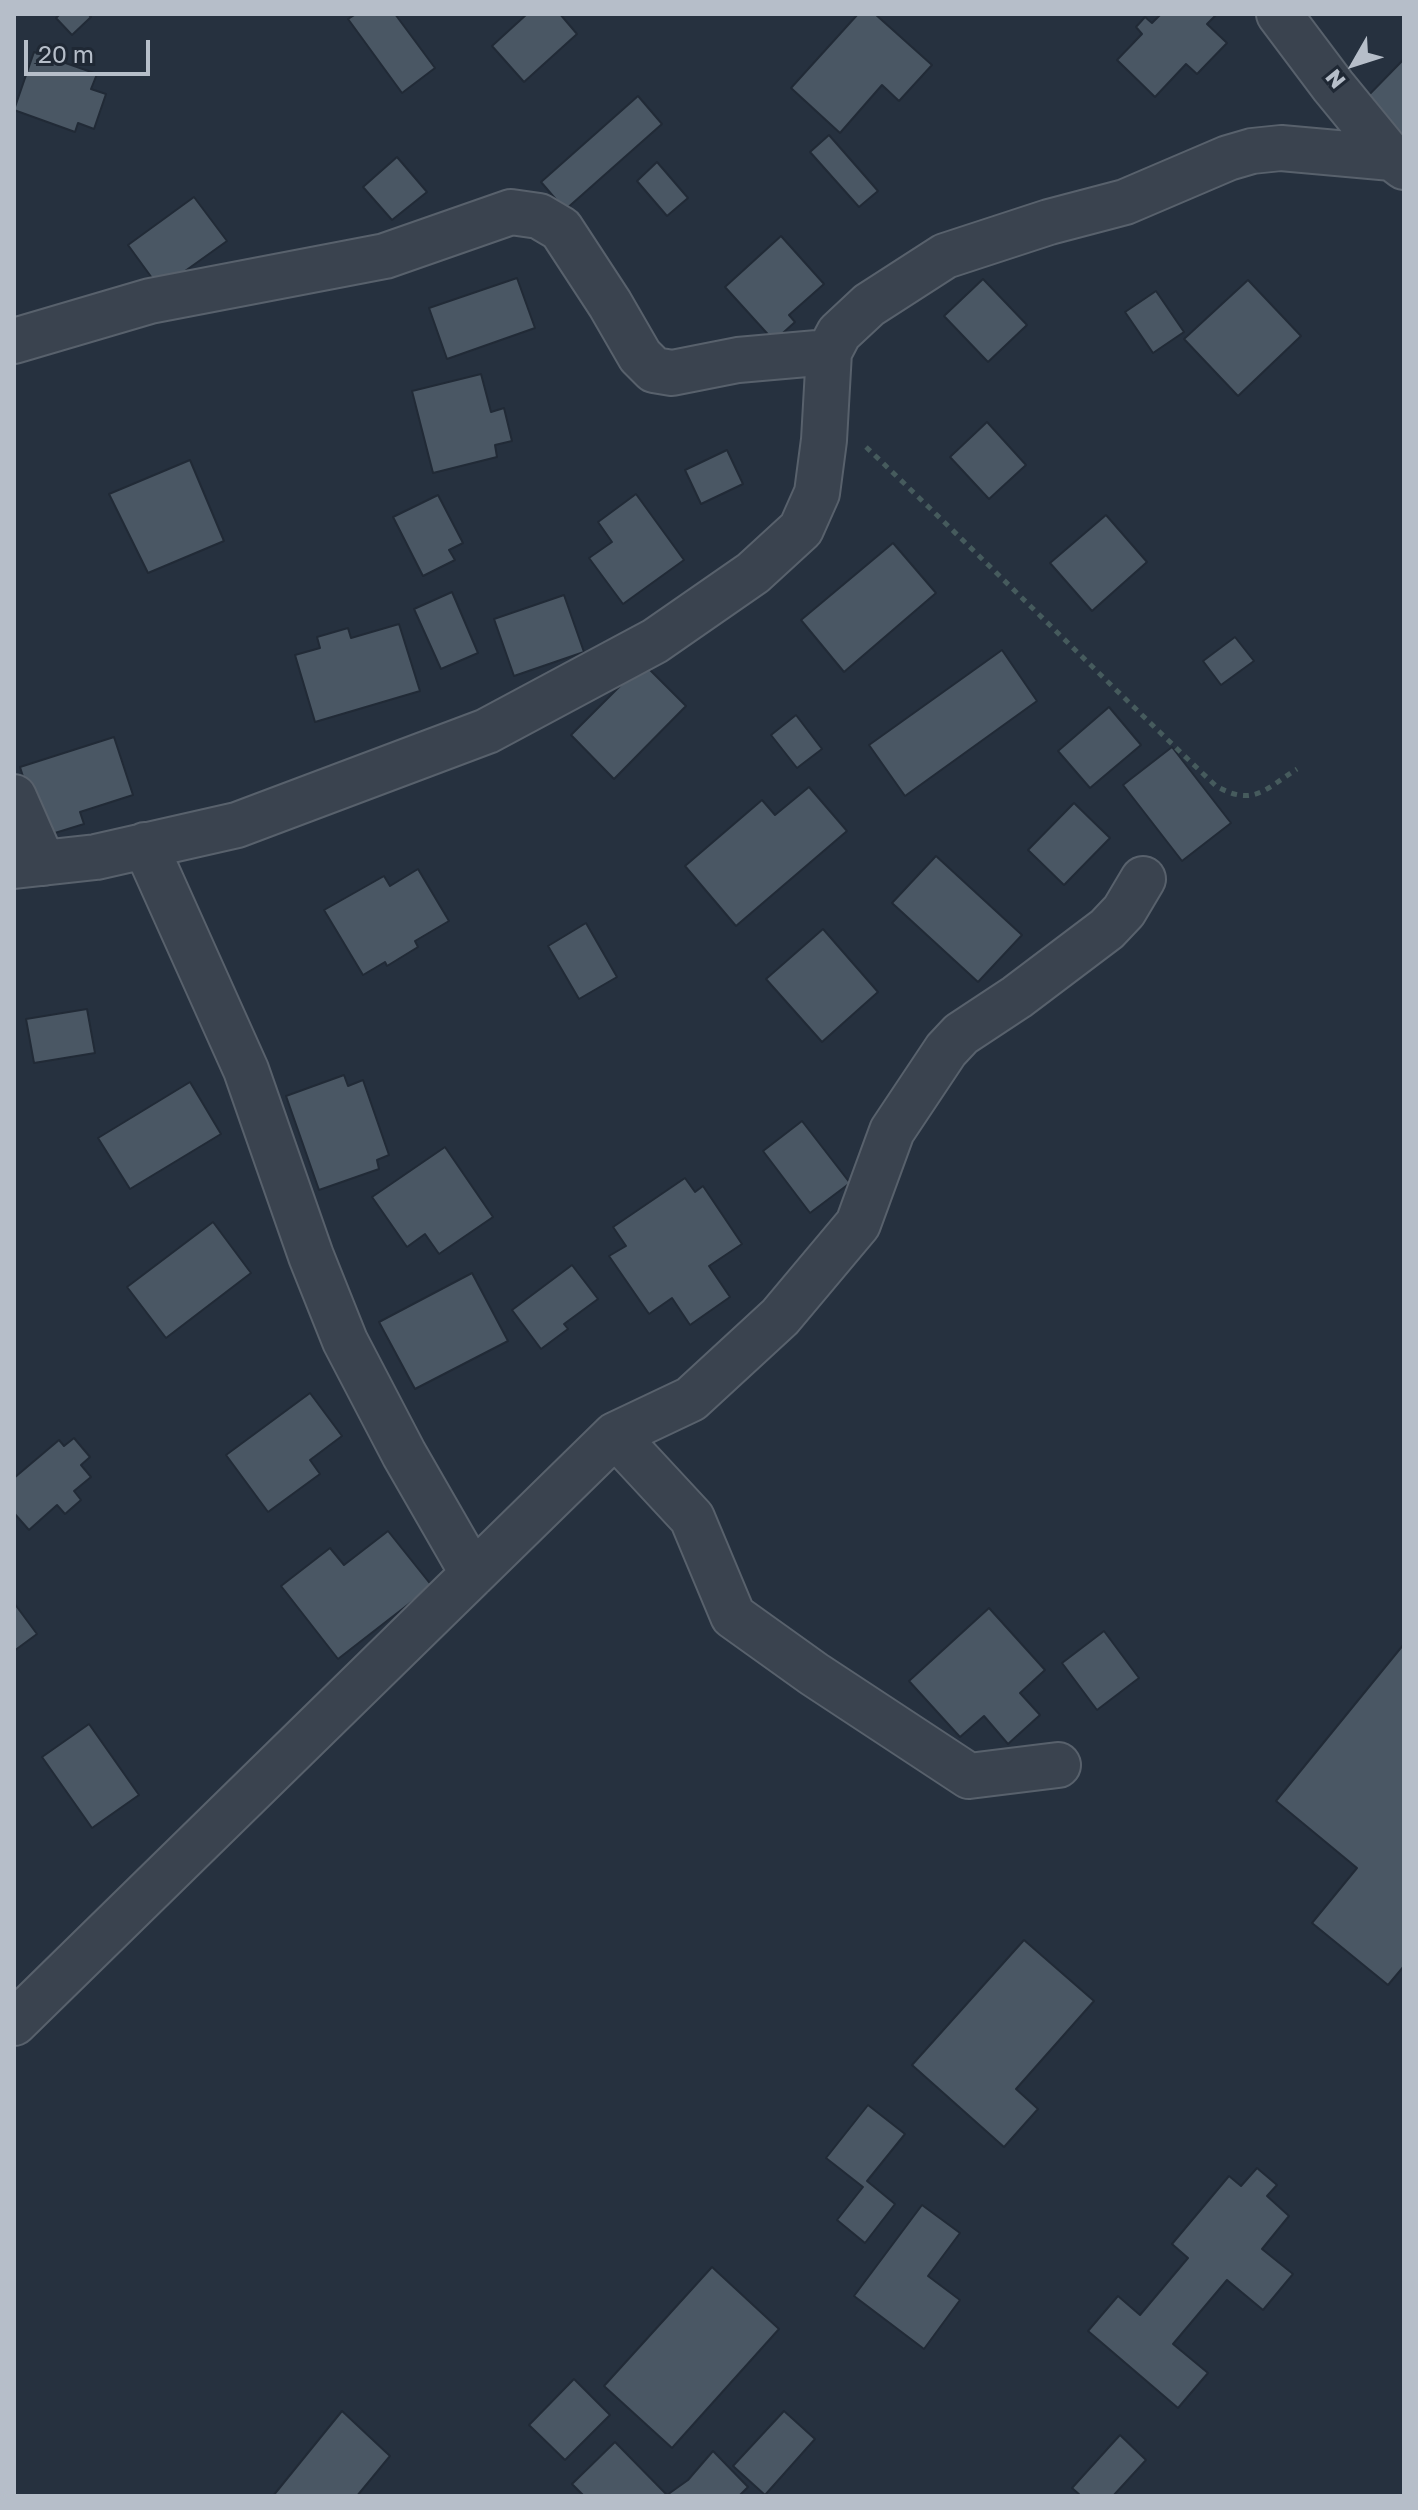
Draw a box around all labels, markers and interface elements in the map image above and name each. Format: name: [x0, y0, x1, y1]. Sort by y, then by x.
scale bar: [28, 24, 154, 74]
north arrow: [1314, 24, 1394, 104]
text: 20 m: [38, 39, 94, 68]
text: N: [1319, 64, 1351, 94]

